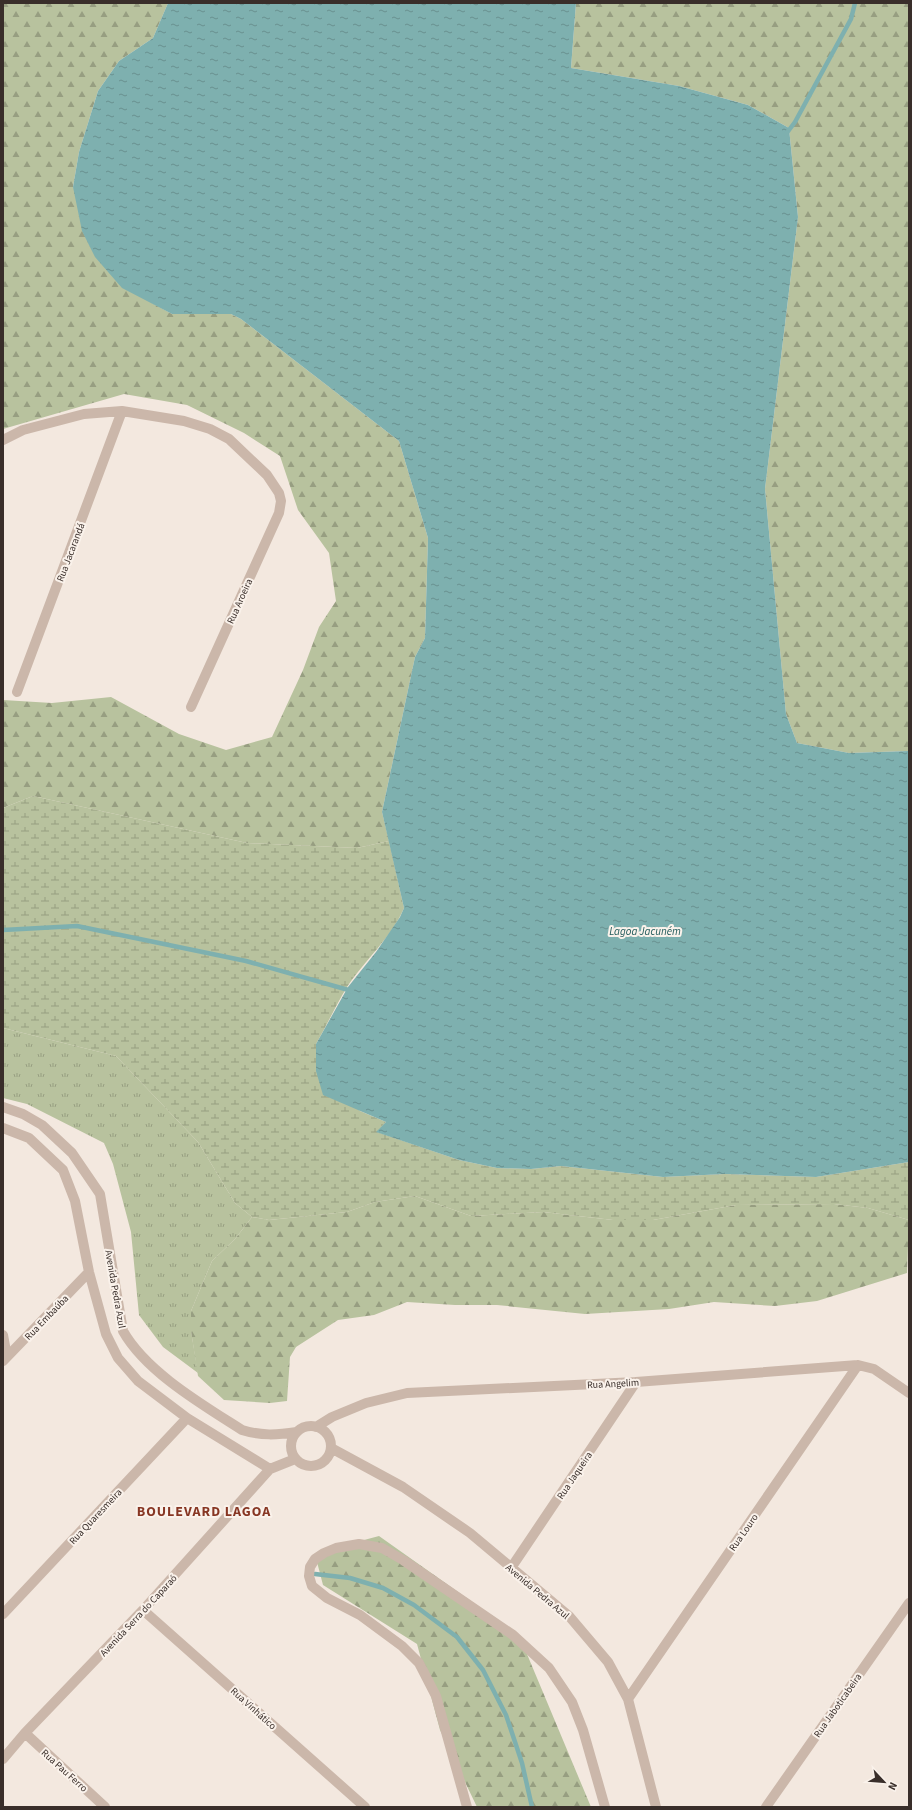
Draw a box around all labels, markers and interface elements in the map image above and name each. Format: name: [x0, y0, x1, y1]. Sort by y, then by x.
street label: Rua Jacarandá: [53, 521, 89, 584]
street label: Rua Aroeira: [224, 577, 256, 626]
water label: Lagoa Jacuném: [609, 924, 681, 939]
street label: Avenida Pedra Azul: [101, 1249, 129, 1330]
street label: Rua Embaúba: [22, 1292, 72, 1343]
street label: Rua Angelim: [587, 1376, 640, 1392]
street label: Rua Jaqueira: [554, 1449, 596, 1502]
street label: Rua Quaresmeira: [66, 1486, 125, 1548]
district label: BOULEVARD LAGOA: [137, 1502, 271, 1522]
street label: Rua Louro: [726, 1511, 762, 1554]
street label: Avenida Pedra Azul: [503, 1561, 573, 1623]
street label: Avenida Serra do Caparaó: [97, 1572, 180, 1660]
street label: Rua Jaboticabeira: [810, 1671, 865, 1740]
street label: Rua Vinhático: [227, 1684, 279, 1733]
street label: Rua Pau Ferro: [38, 1746, 91, 1795]
north arrow: [864, 1762, 904, 1802]
text: N: [884, 1780, 901, 1793]

